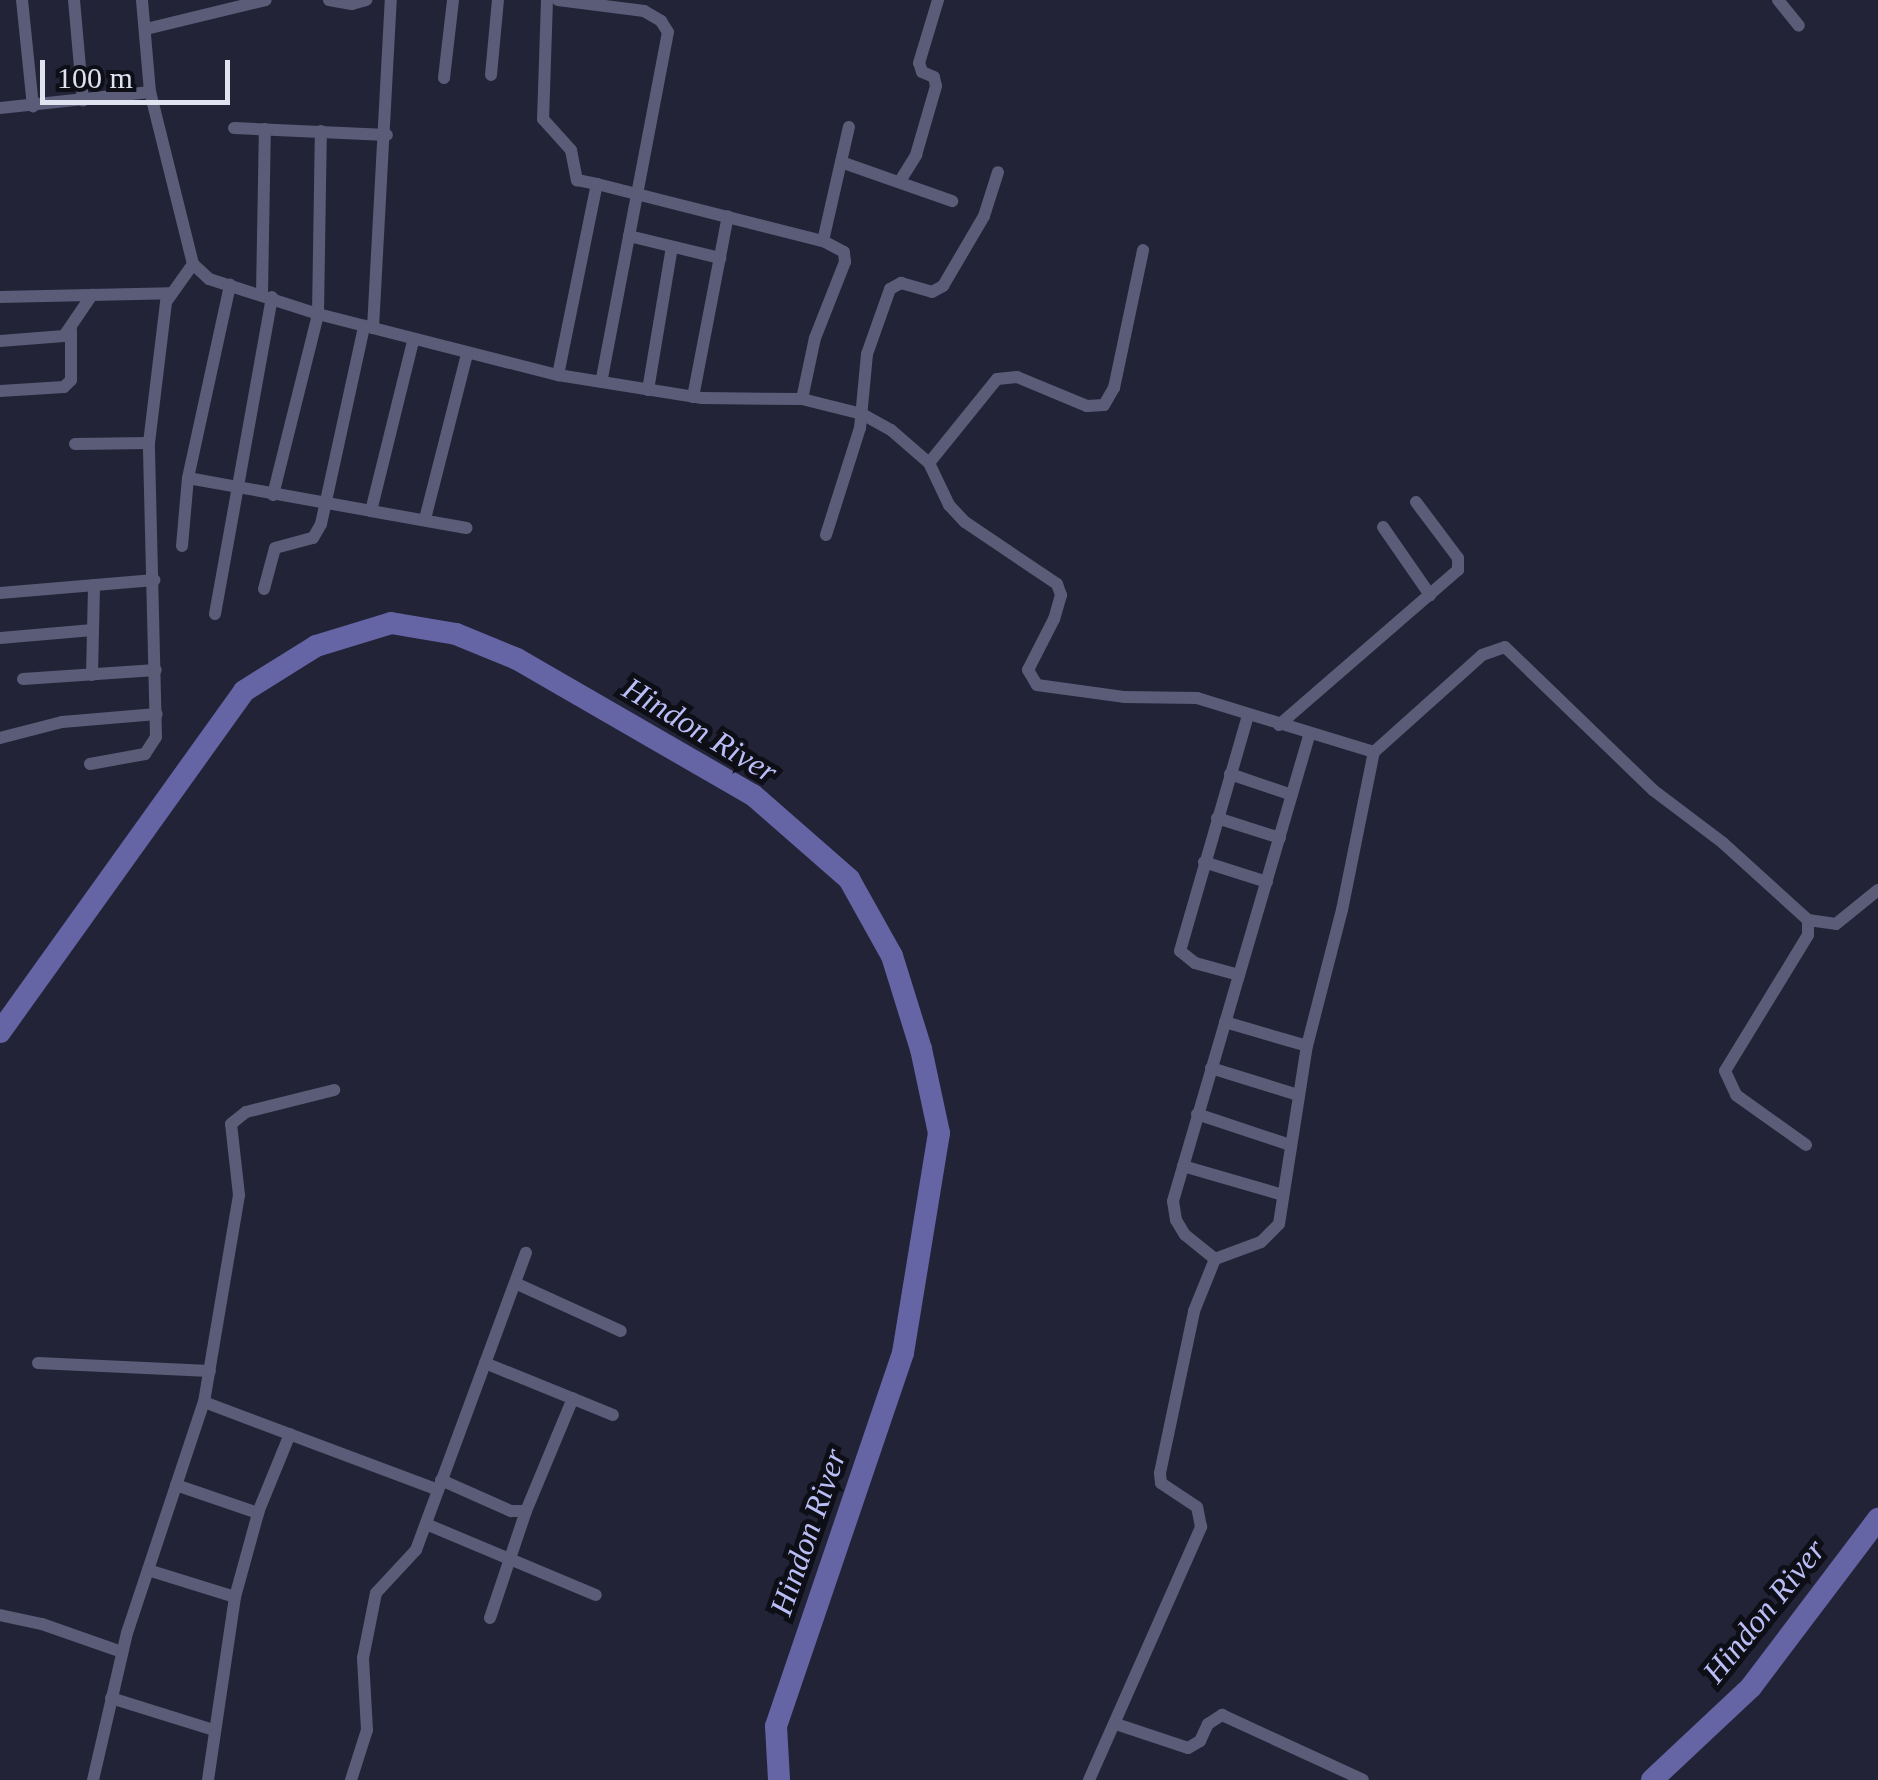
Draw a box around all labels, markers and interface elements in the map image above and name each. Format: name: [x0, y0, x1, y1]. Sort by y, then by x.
scale bar: [45, 40, 235, 102]
text: 100 m: [57, 61, 133, 94]
water label: Hindon River: [616, 669, 784, 791]
water label: Hindon River: [762, 1444, 854, 1620]
water label: Hindon River: [1695, 1532, 1833, 1690]

